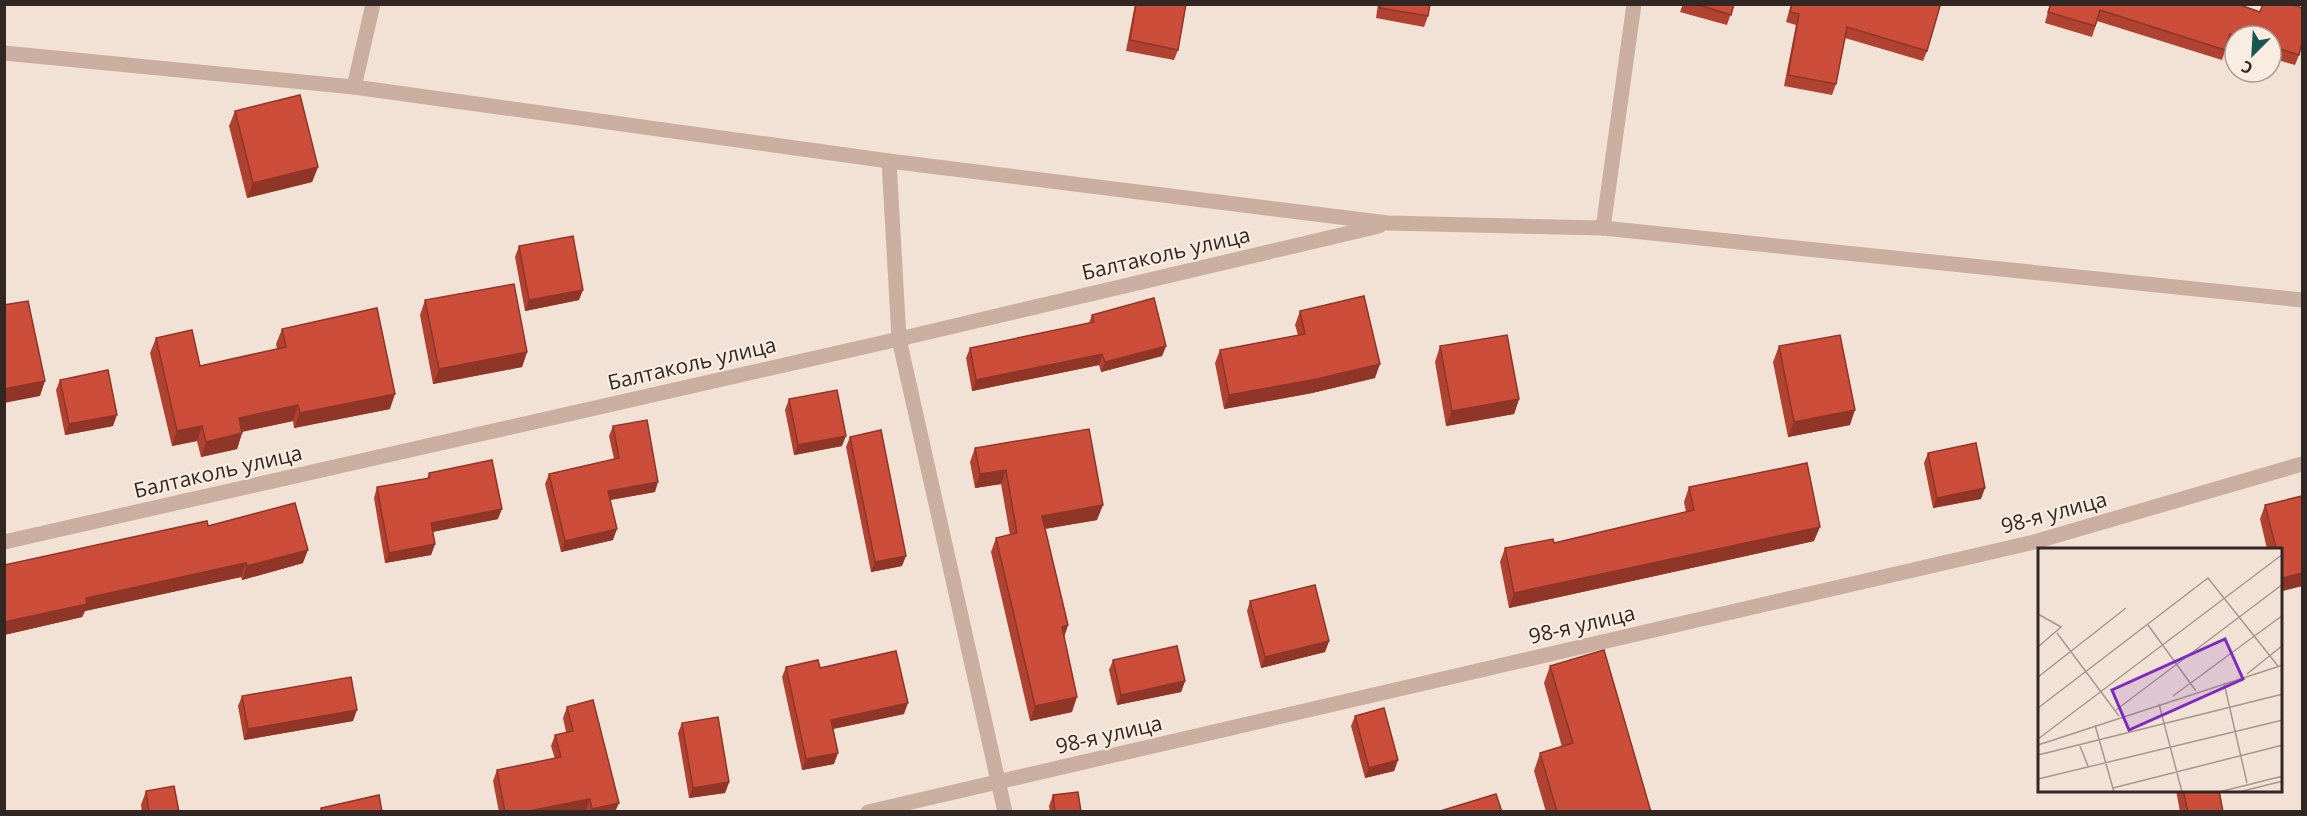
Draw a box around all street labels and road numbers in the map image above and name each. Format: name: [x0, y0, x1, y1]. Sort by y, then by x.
street label: Балтаколь улица: [1079, 220, 1253, 286]
street label: Балтаколь улица: [605, 330, 779, 396]
street label: Балтаколь улица: [131, 438, 305, 504]
street label: 98-я улица: [1998, 484, 2110, 540]
street label: 98-я улица: [1526, 598, 1638, 650]
street label: 98-я улица: [1053, 708, 1165, 760]

